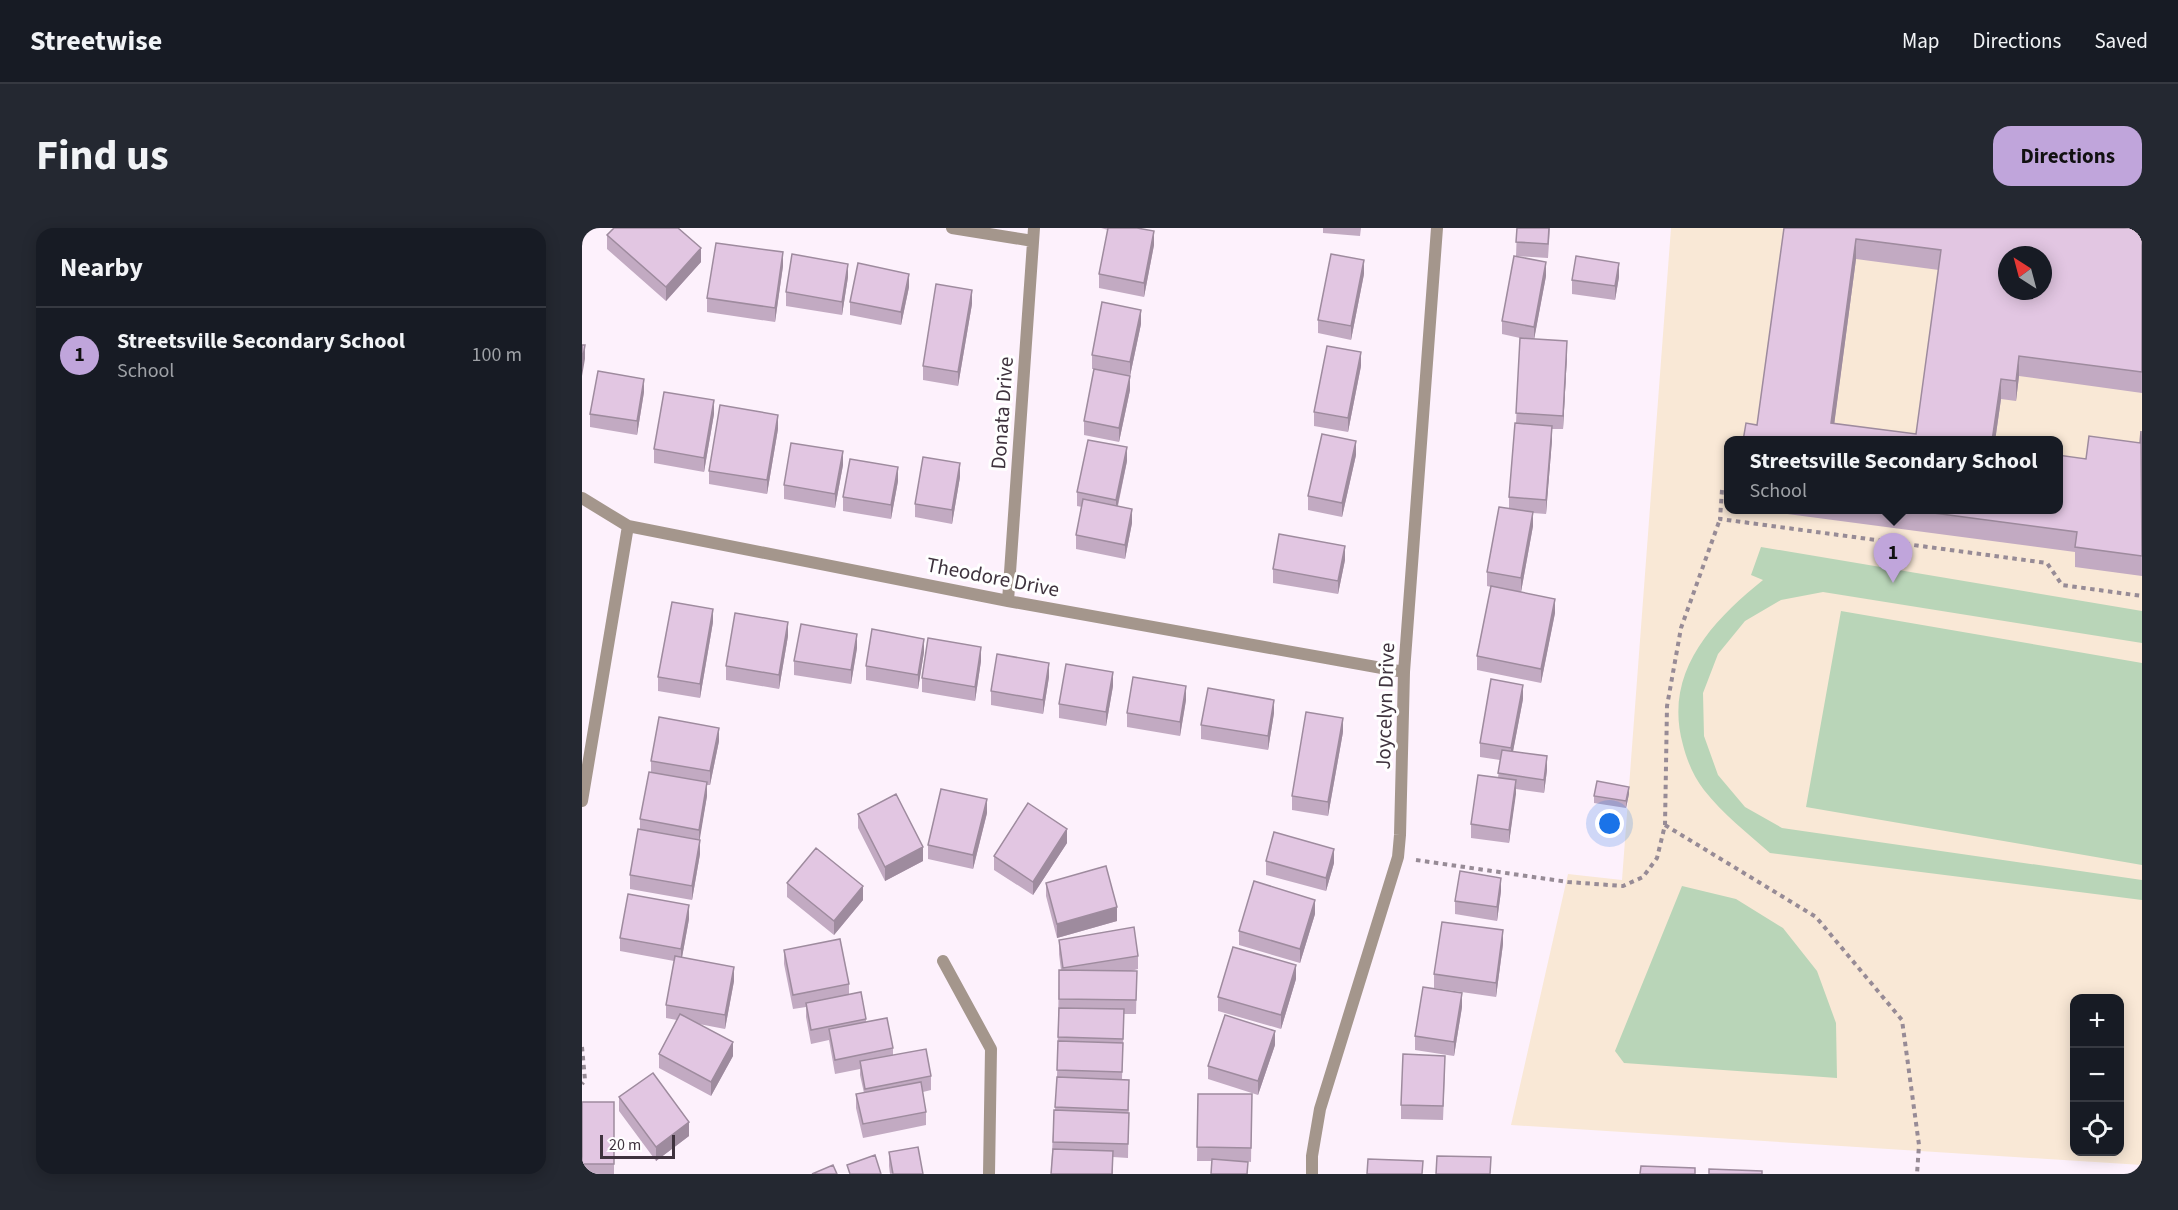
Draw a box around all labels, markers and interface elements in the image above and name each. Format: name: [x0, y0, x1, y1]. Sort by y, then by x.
text: Streetwise: [30, 21, 162, 61]
text: Map: [1902, 26, 1940, 56]
text: Directions: [1973, 26, 2061, 56]
text: Saved: [2094, 26, 2148, 56]
text: Find us: [36, 126, 169, 186]
button: Directions: [1993, 126, 2142, 186]
north arrow: [1998, 246, 2052, 300]
text: Nearby: [60, 249, 143, 286]
text: Streetsville Secondary School: [117, 325, 405, 357]
text: 1: [74, 341, 85, 369]
text: 100 m: [472, 341, 522, 369]
street label: Donata Drive: [983, 356, 1021, 470]
text: School: [117, 357, 174, 385]
popup: [1724, 436, 2063, 514]
text: Streetsville Secondary School: [1750, 445, 2037, 477]
text: School: [1750, 477, 1807, 505]
pin: 1: [1874, 534, 1912, 583]
street label: Theodore Drive: [924, 549, 1062, 605]
street label: Joycelyn Drive: [1368, 642, 1402, 770]
your location: [1595, 809, 1624, 838]
map controls: [2070, 994, 2124, 1156]
button: +: [2070, 994, 2124, 1048]
button: −: [2070, 1048, 2124, 1102]
button: locate: [2070, 1102, 2124, 1156]
scale bar: [600, 1132, 675, 1160]
text: 20 m: [609, 1134, 641, 1156]

